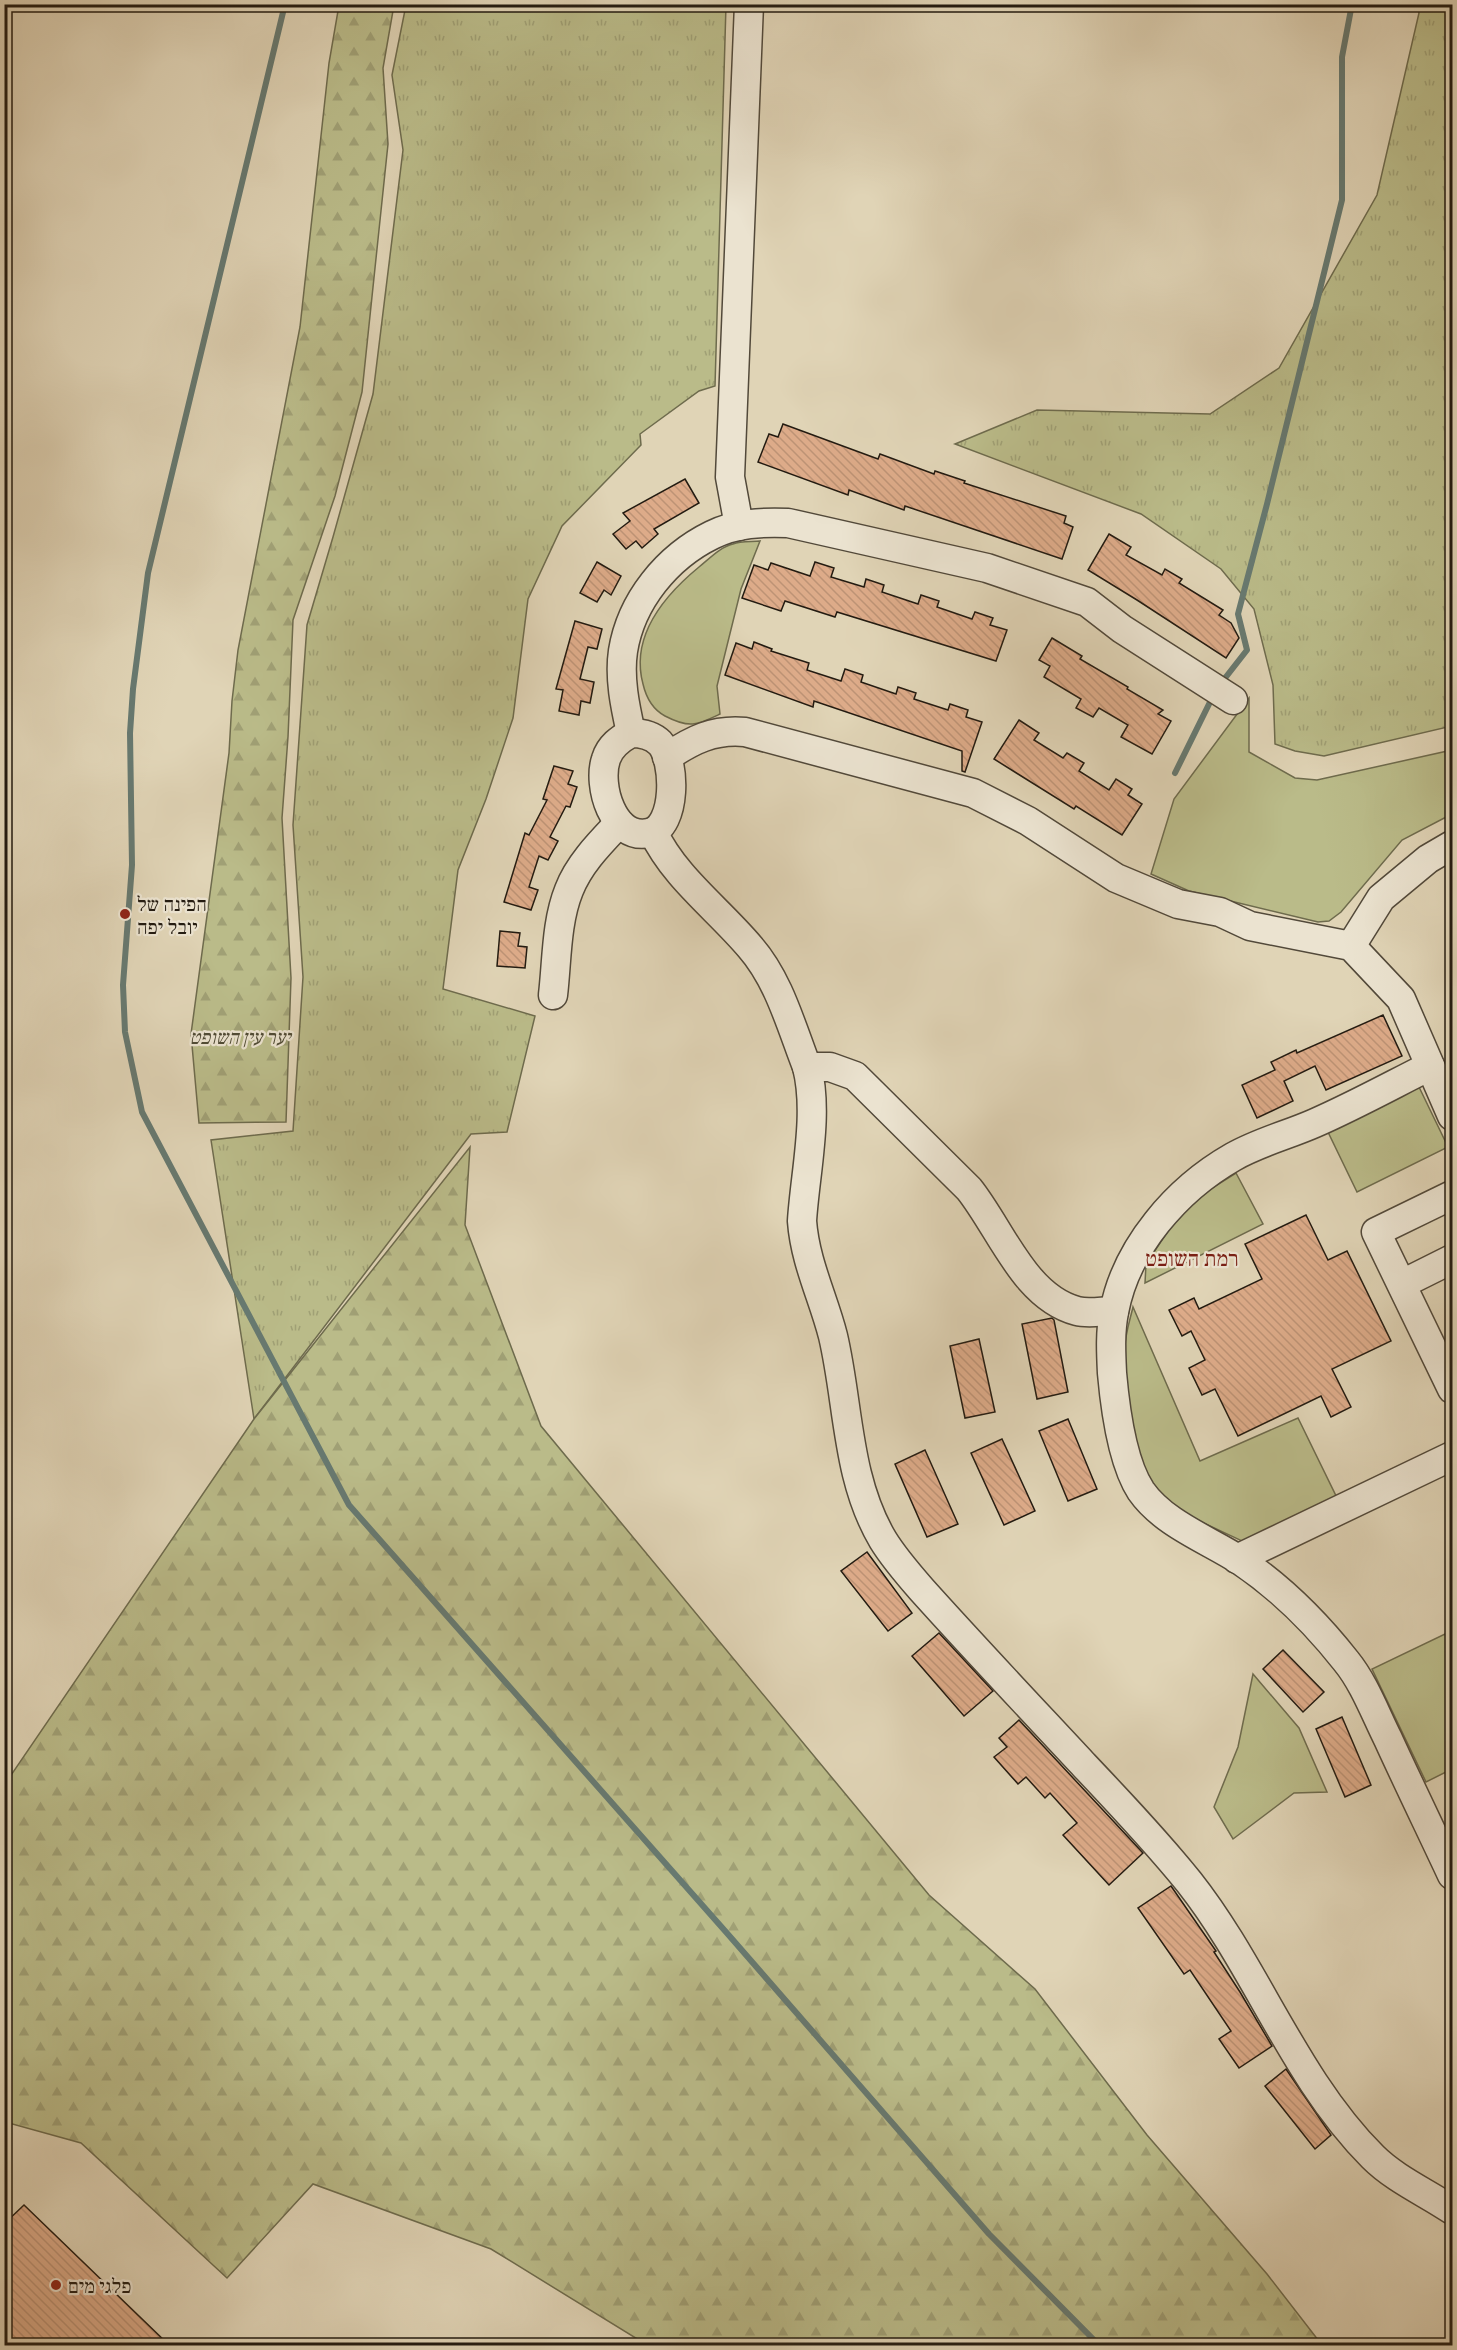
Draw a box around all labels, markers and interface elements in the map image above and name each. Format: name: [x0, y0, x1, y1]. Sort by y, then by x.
place label: הפינה של יובל יפה: [137, 889, 207, 941]
marker: הפינה של יובל יפה: [118, 907, 132, 921]
park label: יער עין השופט: [189, 1022, 293, 1051]
district label: רמת השופט: [1145, 1242, 1239, 1274]
place label: פלגי מים: [68, 2271, 131, 2300]
marker: פלגי מים: [49, 2278, 63, 2292]

